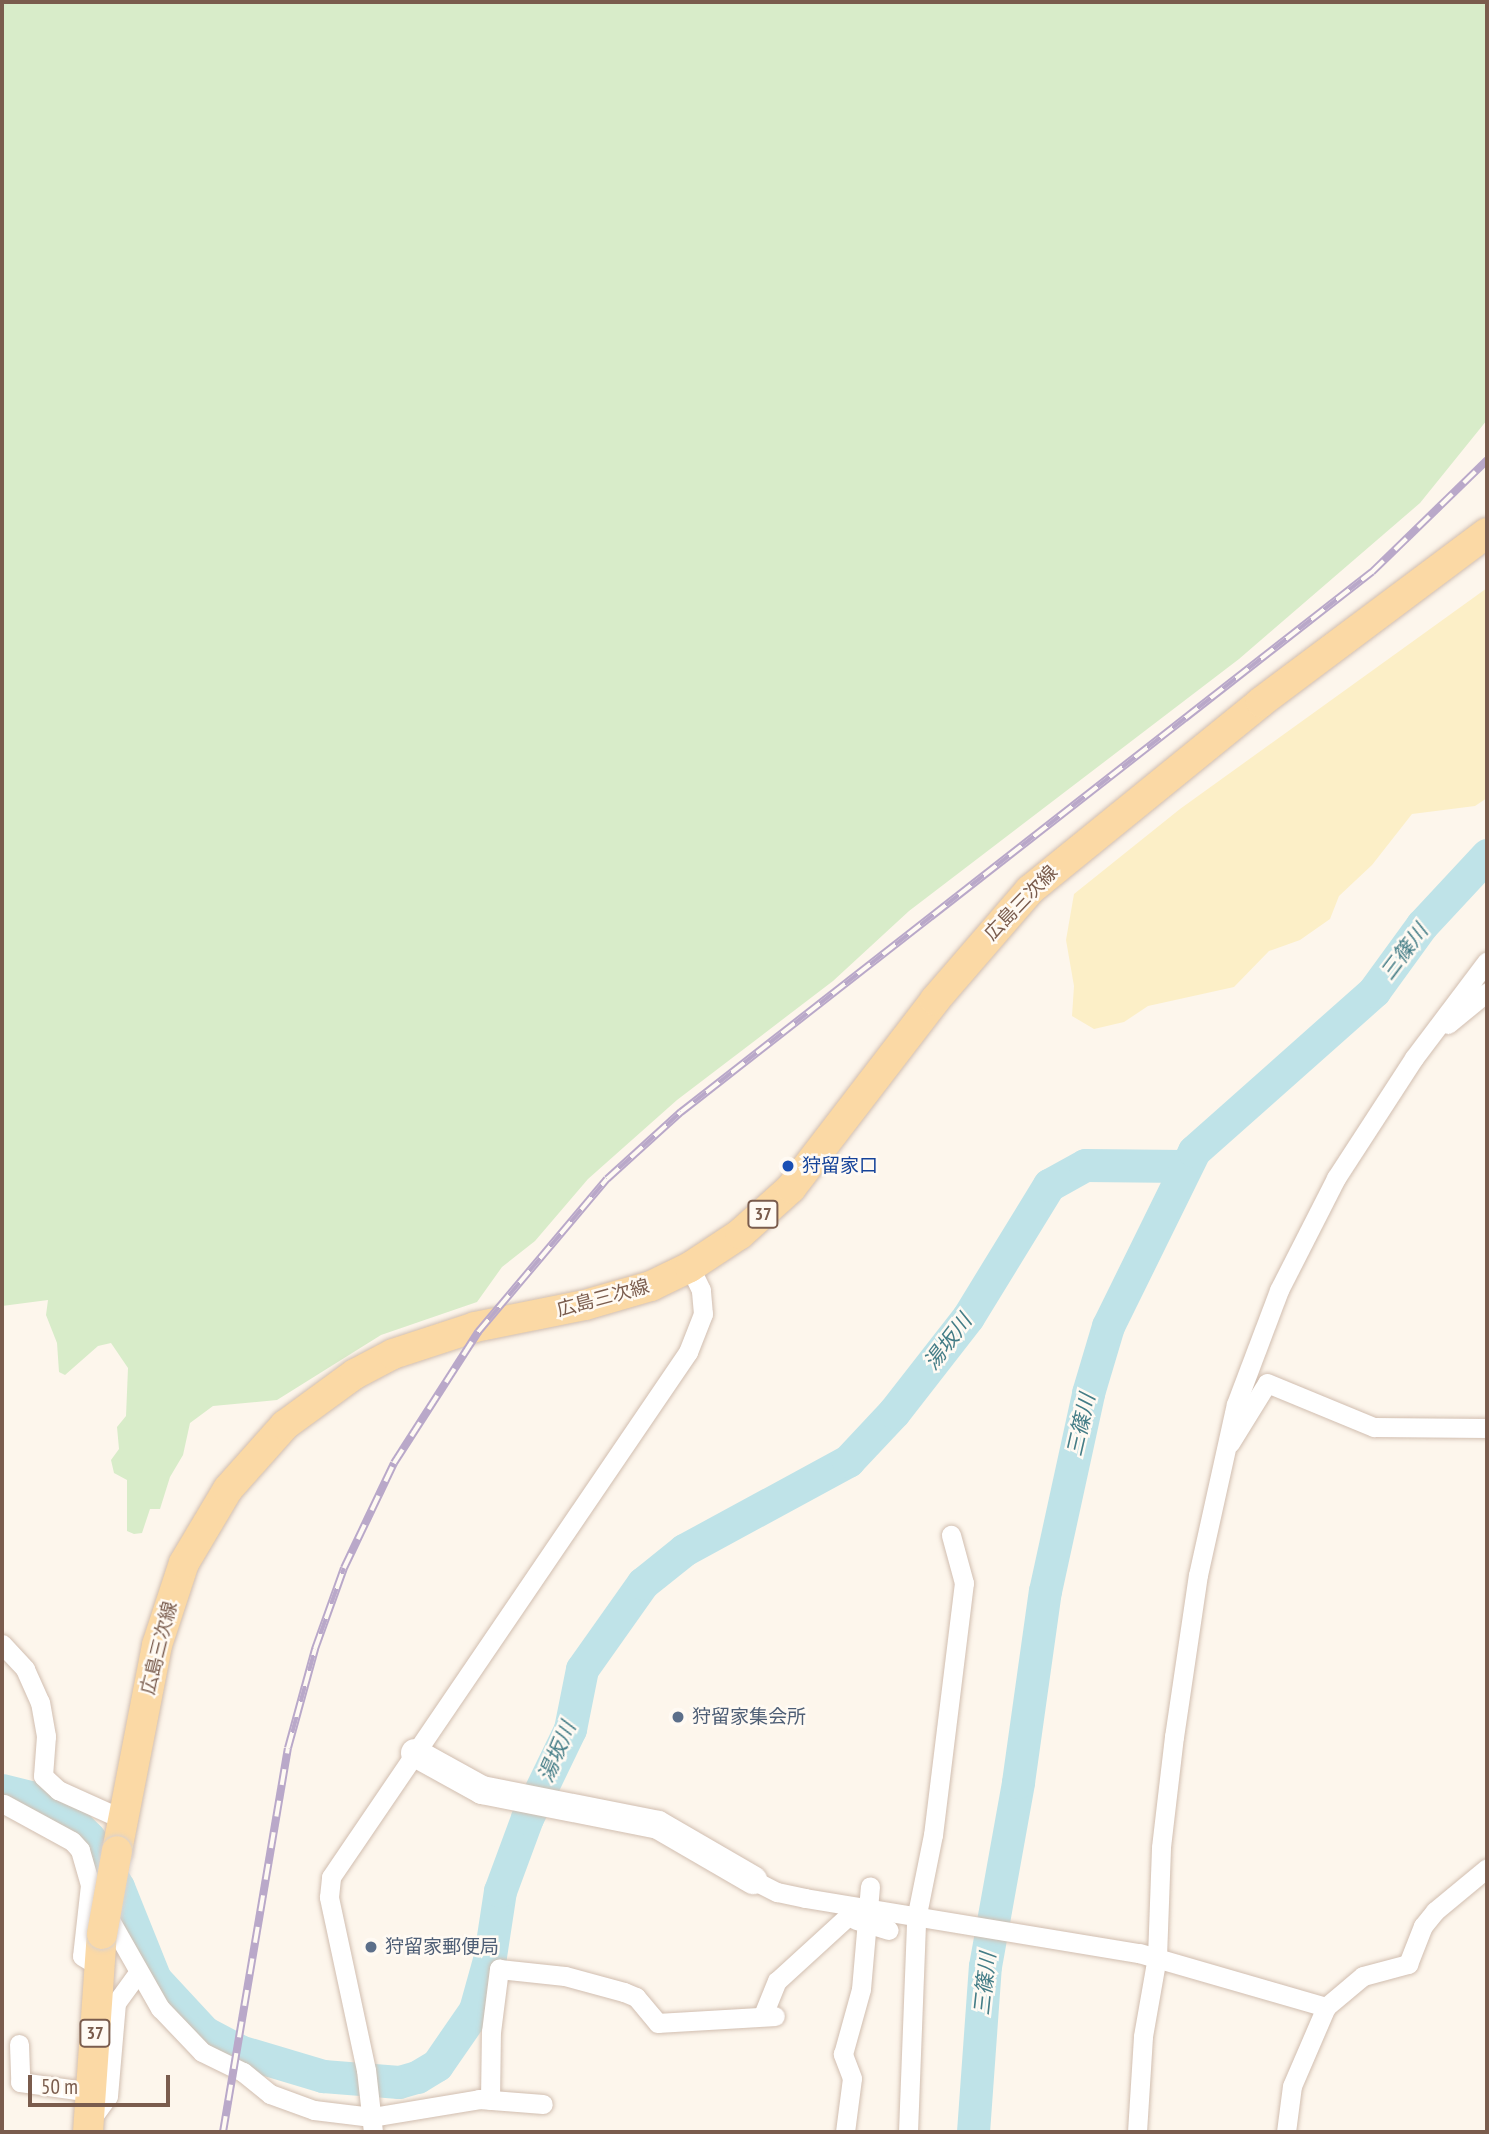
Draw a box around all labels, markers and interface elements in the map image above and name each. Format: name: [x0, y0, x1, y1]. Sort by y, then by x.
street label: 広島三次線: [980, 861, 1062, 945]
water label: 三篠川: [1375, 919, 1433, 985]
place label: 狩留家口: [802, 1155, 878, 1177]
marker: 狩留家口: [780, 1158, 796, 1174]
road number: 37: [747, 1199, 779, 1228]
street label: 広島三次線: [554, 1275, 652, 1321]
water label: 湯坂川: [919, 1309, 977, 1375]
water label: 三篠川: [1062, 1391, 1100, 1459]
street label: 広島三次線: [136, 1599, 182, 1697]
place label: 狩留家集会所: [692, 1706, 806, 1728]
marker: 狩留家集会所: [670, 1709, 686, 1725]
water label: 湯坂川: [533, 1718, 581, 1786]
place label: 狩留家郵便局: [385, 1936, 499, 1958]
marker: 狩留家郵便局: [363, 1939, 379, 1955]
water label: 三篠川: [969, 1951, 1001, 2017]
road number: 37: [79, 2019, 111, 2048]
scale bar: [32, 2060, 173, 2104]
text: 50 m: [41, 2073, 78, 2100]

